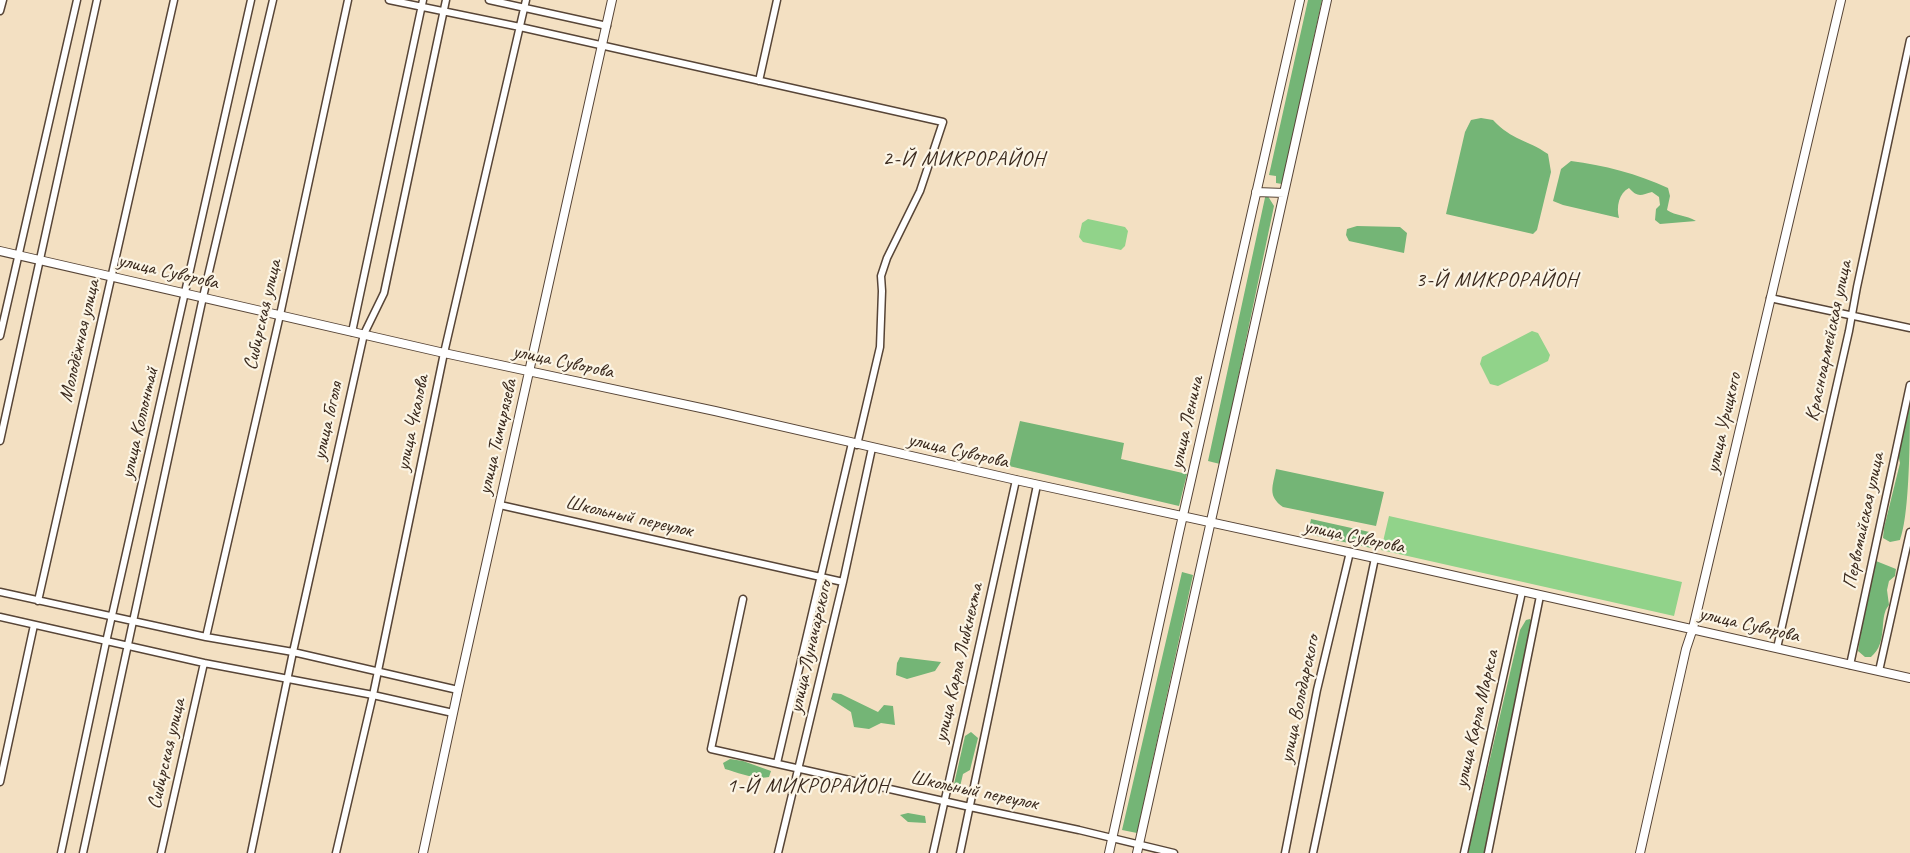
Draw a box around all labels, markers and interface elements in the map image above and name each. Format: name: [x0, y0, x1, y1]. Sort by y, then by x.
district label: 2-Й МИКРОРАЙОН: [880, 146, 1048, 172]
street label: улица Суворова: [115, 249, 221, 295]
street label: Сибирская улица: [239, 257, 287, 373]
street label: Красноармейская улица: [1800, 258, 1858, 424]
district label: 3-Й МИКРОРАЙОН: [1413, 267, 1581, 293]
street label: Молодёжная улица: [54, 277, 106, 405]
street label: улица Суворова: [510, 340, 616, 384]
street label: улица Коллонтай: [116, 365, 164, 481]
street label: улица Урицкого: [1701, 370, 1747, 476]
street label: улица Чкалова: [391, 373, 435, 473]
street label: улица Ленина: [1165, 374, 1209, 472]
street label: улица Тимирязева: [473, 377, 523, 497]
street label: улица Гоголя: [307, 380, 349, 462]
street label: улица Суворова: [905, 428, 1011, 474]
street label: Первомайская улица: [1838, 451, 1890, 591]
street label: Школьный переулок: [563, 491, 695, 543]
street label: улица Суворова: [1301, 515, 1407, 559]
street label: улица Луначарского: [784, 578, 838, 716]
street label: улица Карла Либкнехта: [929, 581, 989, 745]
street label: улица Суворова: [1696, 602, 1802, 648]
street label: улица Володарского: [1275, 633, 1325, 765]
street label: улица Карла Маркса: [1449, 648, 1505, 790]
street label: Сибирская улица: [143, 696, 191, 812]
street label: Школьный переулок: [908, 766, 1040, 816]
district label: 1-Й МИКРОРАЙОН: [724, 773, 892, 799]

